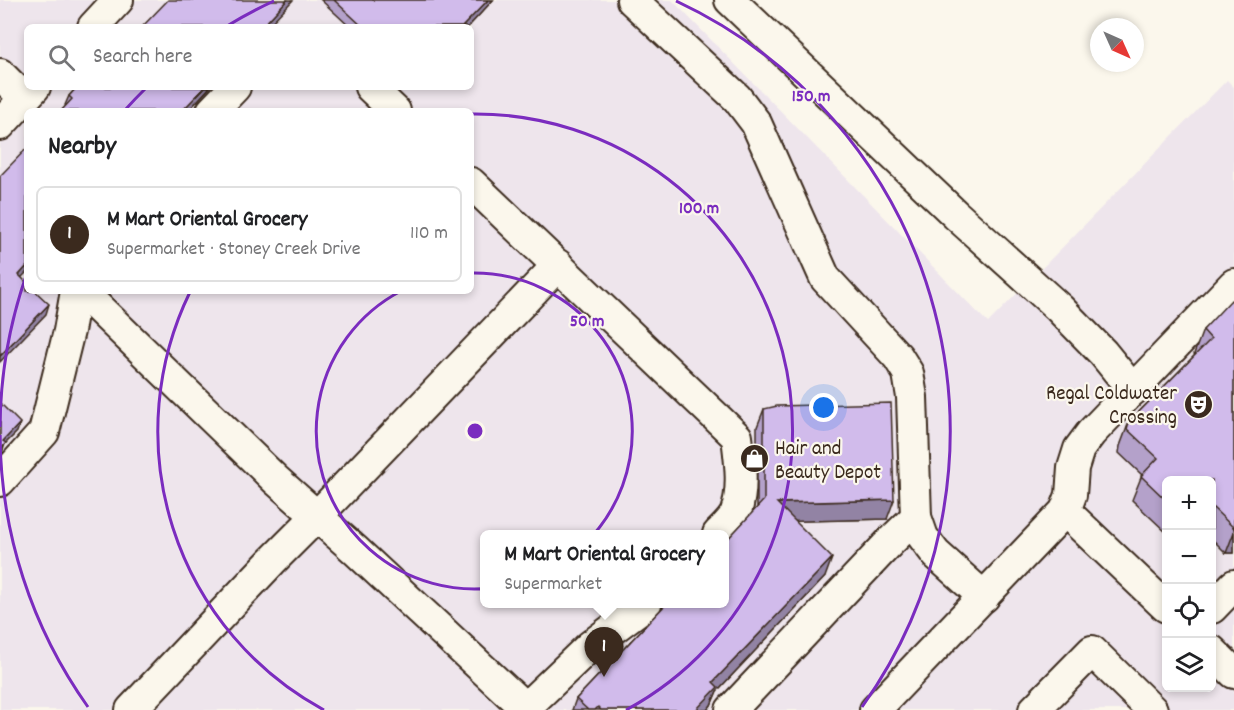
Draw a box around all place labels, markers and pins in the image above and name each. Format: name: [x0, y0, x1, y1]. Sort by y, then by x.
place label: Regal Coldwater Crossing: [1046, 380, 1177, 434]
theatre icon: Regal Coldwater Crossing: [1182, 388, 1214, 420]
centre of rings: [465, 421, 485, 441]
place label: Hair and Beauty Depot: [775, 435, 881, 489]
shop icon: Hair and Beauty Depot: [738, 443, 770, 475]
pin: 1: [584, 628, 624, 677]

